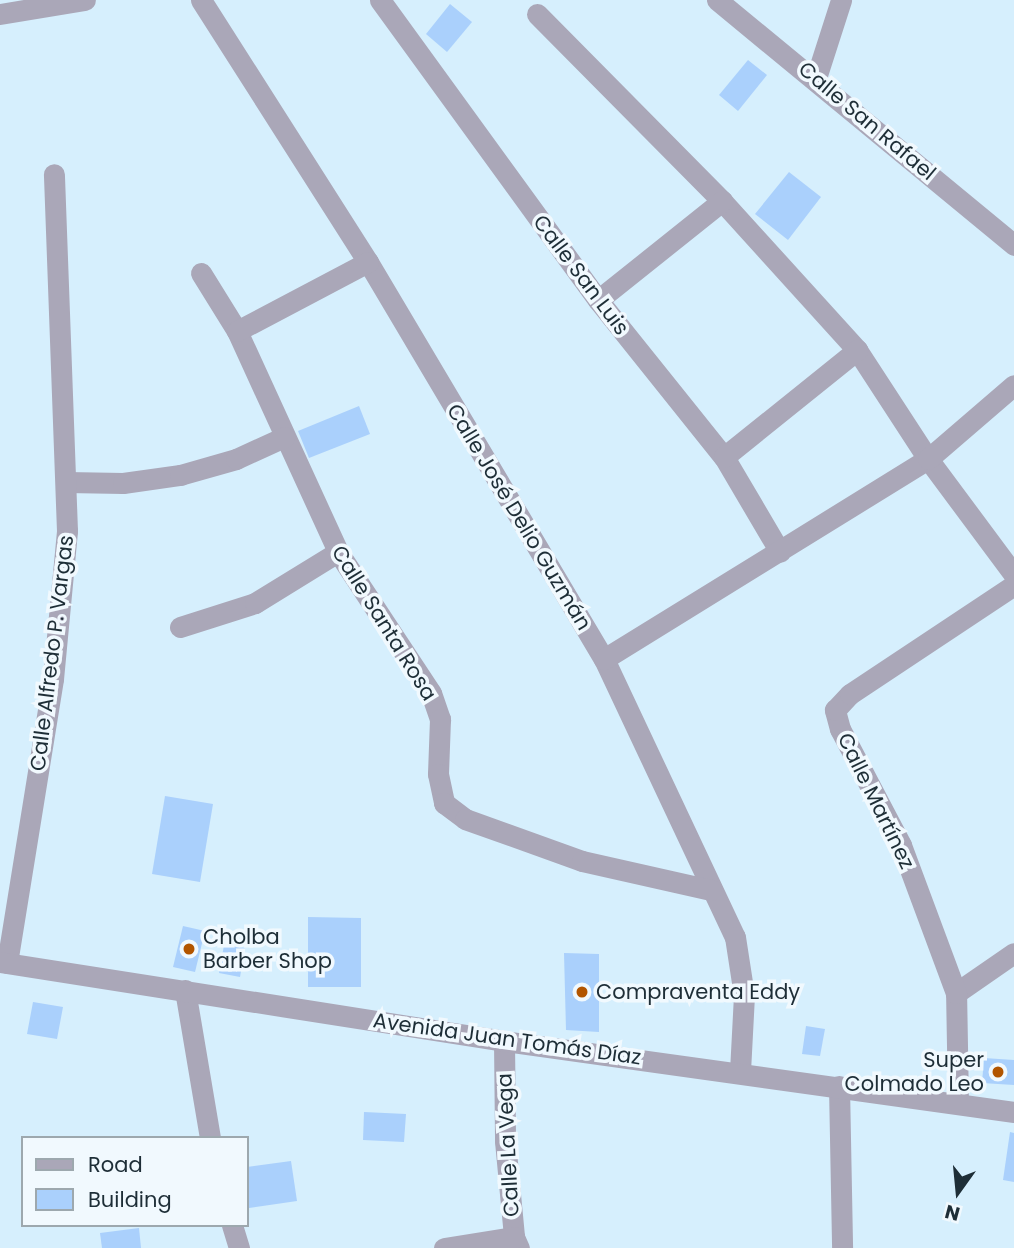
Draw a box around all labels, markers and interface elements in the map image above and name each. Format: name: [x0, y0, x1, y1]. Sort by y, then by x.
street label: Calle San Rafael: [793, 56, 941, 186]
street label: Calle San Luis: [528, 210, 634, 340]
street label: Calle José Delio Guzmán: [441, 399, 597, 635]
street label: Calle Alfredo P. Vargas: [25, 534, 79, 772]
street label: Calle Santa Rosa: [326, 541, 442, 705]
street label: Calle Martínez: [832, 729, 920, 873]
place label: Cholba Barber Shop: [203, 924, 332, 974]
marker: Cholba Barber Shop: [181, 941, 197, 957]
place label: Compraventa Eddy: [596, 979, 800, 1005]
marker: Compraventa Eddy: [574, 984, 590, 1000]
street label: Avenida Juan Tomás Díaz: [371, 1008, 643, 1070]
place label: Super Colmado Leo: [845, 1047, 984, 1097]
marker: Super Colmado Leo: [990, 1064, 1006, 1080]
street label: Calle La Vega: [492, 1073, 524, 1217]
legend: [21, 1136, 248, 1227]
text: Road: [88, 1150, 143, 1179]
north arrow: [923, 1157, 993, 1227]
text: Building: [88, 1185, 172, 1214]
text: N: [942, 1198, 963, 1228]

